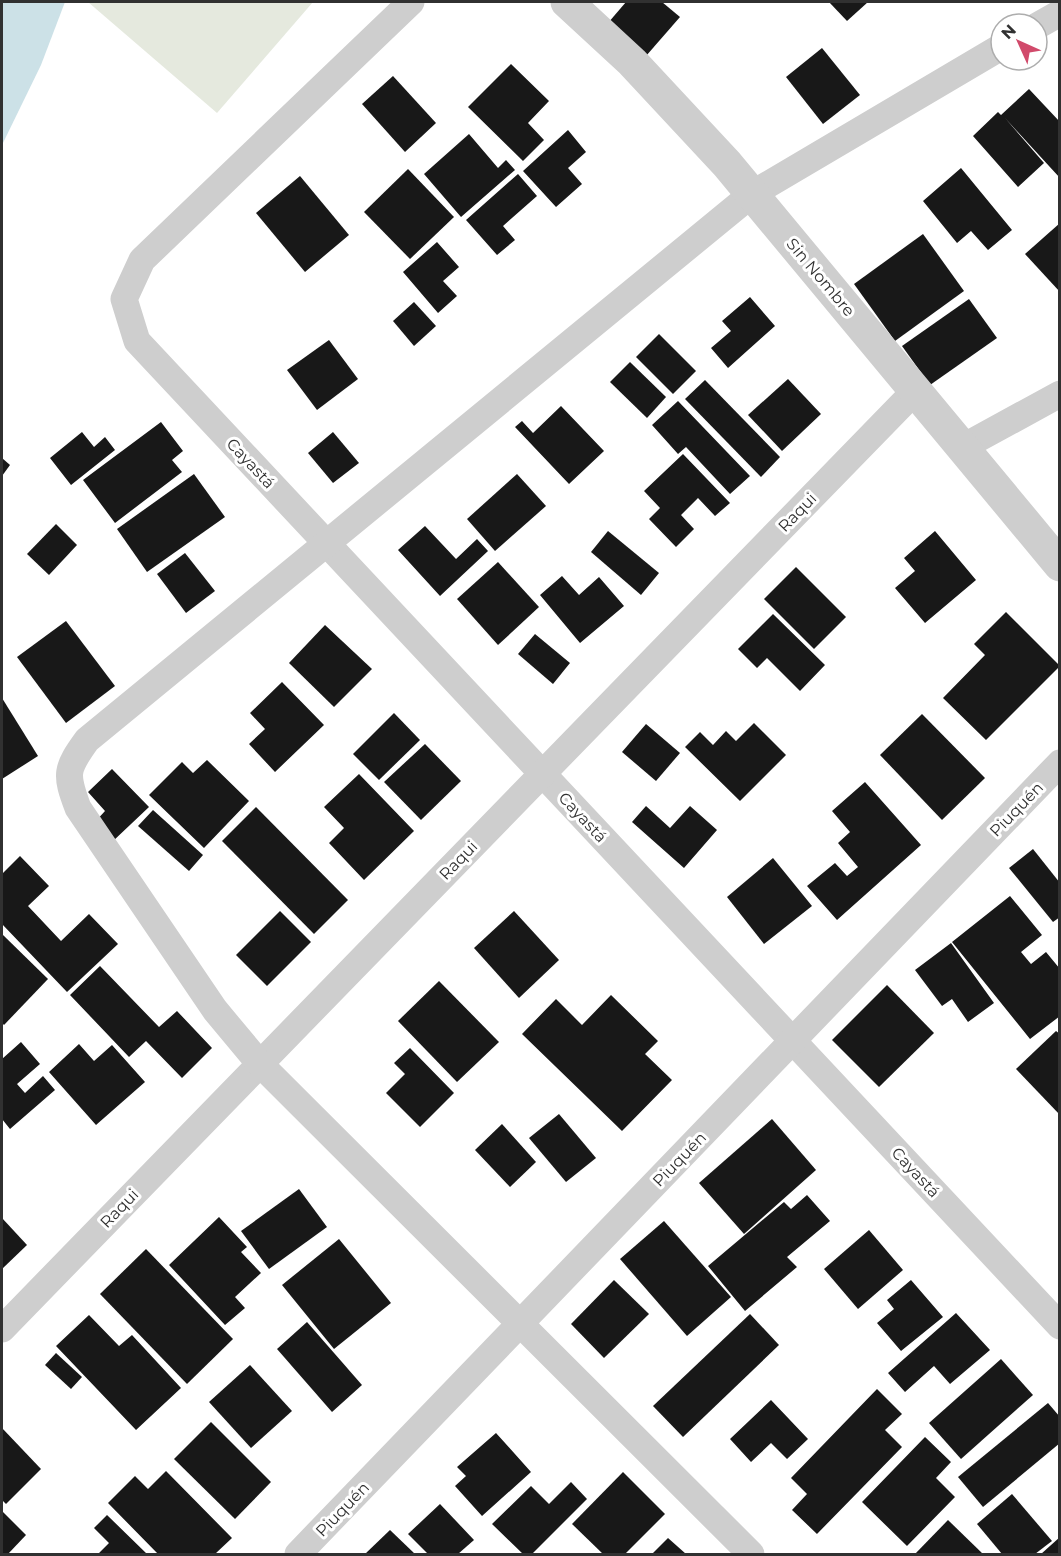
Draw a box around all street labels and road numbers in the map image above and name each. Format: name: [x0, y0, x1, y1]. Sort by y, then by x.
street label: Sin Nombre: [783, 234, 859, 320]
street label: Cayastá: [223, 434, 279, 492]
street label: Raqui: [774, 489, 820, 536]
street label: Piuquén: [986, 778, 1047, 841]
street label: Cayastá: [555, 788, 611, 846]
street label: Raqui: [435, 837, 481, 884]
street label: Piuquén: [649, 1128, 710, 1191]
street label: Cayastá: [888, 1143, 944, 1201]
street label: Raqui: [96, 1185, 142, 1232]
street label: Piuquén: [312, 1478, 373, 1541]

